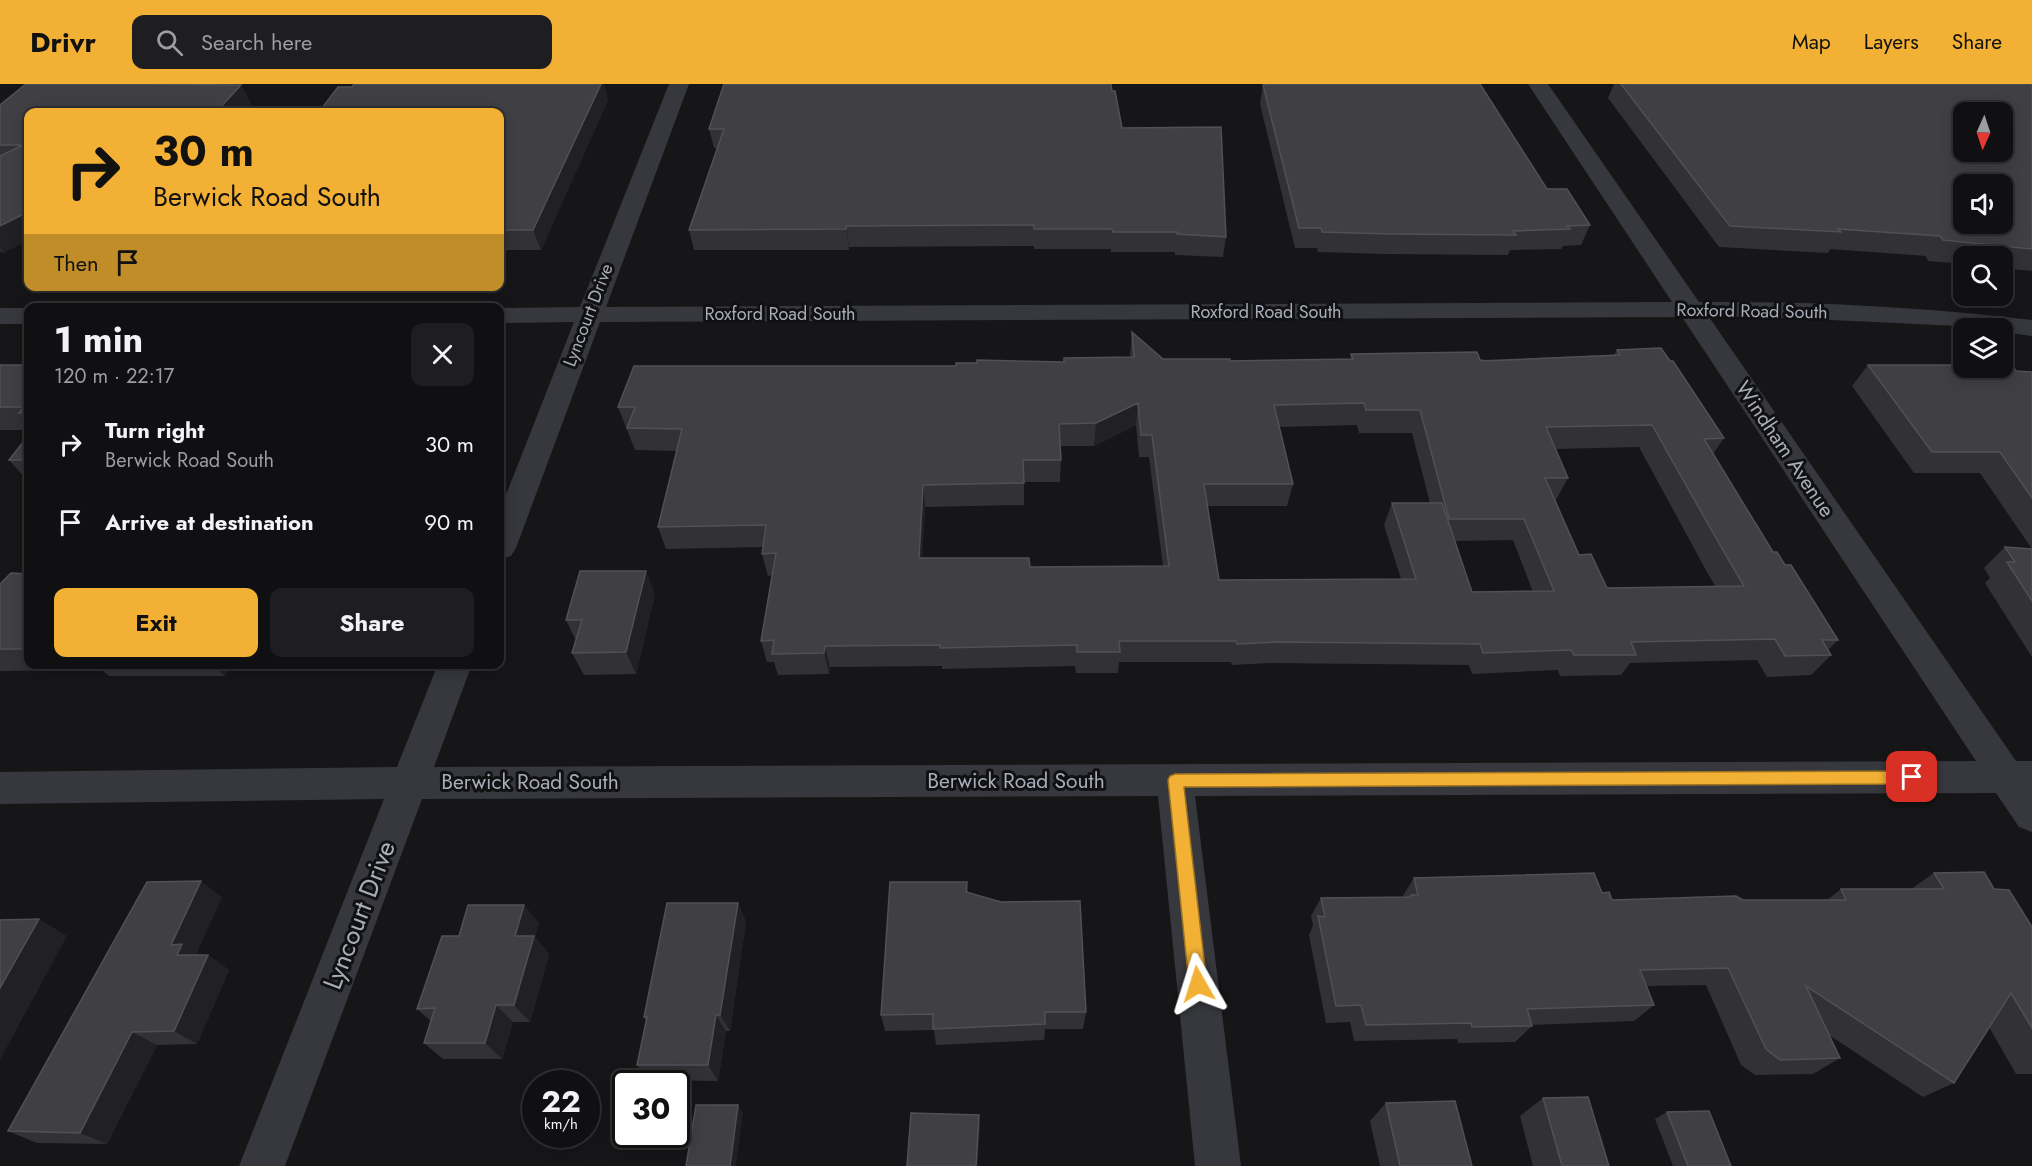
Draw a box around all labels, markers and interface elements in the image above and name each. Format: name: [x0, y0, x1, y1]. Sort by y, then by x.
search box: [132, 15, 552, 69]
text: Drivr: [30, 22, 96, 63]
icon: search: [153, 26, 186, 59]
text: Search here: [201, 26, 312, 58]
text: Map: [1792, 27, 1831, 57]
text: Layers: [1864, 27, 1919, 57]
text: Share: [1952, 27, 2002, 57]
north arrow: [1953, 102, 2013, 162]
map controls: [1953, 102, 2013, 378]
text: 30 m: [153, 121, 254, 182]
icon: right: [54, 132, 132, 210]
button: sound: [1953, 174, 2013, 234]
text: Berwick Road South: [153, 177, 381, 216]
icon: arrive: [111, 246, 144, 279]
button: search: [1953, 246, 2013, 306]
text: Then: [54, 247, 99, 279]
street label: Lyncourt Drive: [556, 260, 620, 370]
street label: Roxford Road South: [1676, 297, 1828, 325]
street label: Roxford Road South: [1190, 299, 1342, 325]
street label: Roxford Road South: [704, 301, 856, 327]
text: 1 min: [54, 313, 143, 365]
button: layers: [1953, 318, 2013, 378]
button: close: [411, 323, 474, 386]
text: 120 m · 22:17: [54, 362, 174, 391]
street label: Windham Avenue: [1728, 375, 1842, 523]
text: Turn right: [105, 414, 205, 446]
icon: right: [54, 428, 87, 461]
text: 30 m: [425, 428, 474, 460]
text: Berwick Road South: [105, 446, 274, 475]
icon: arrive: [54, 506, 87, 539]
text: Arrive at destination: [105, 506, 314, 538]
text: 90 m: [424, 506, 474, 538]
button: Exit: [54, 588, 258, 657]
button: Share: [270, 588, 474, 657]
pin: [1886, 751, 1937, 802]
icon: arrive: [1895, 760, 1928, 793]
street label: Berwick Road South: [927, 766, 1105, 796]
street label: Berwick Road South: [441, 767, 619, 797]
street label: Lyncourt Drive: [313, 835, 405, 995]
position arrow: [1166, 952, 1230, 1016]
speed limit sign: 30: [612, 1070, 690, 1148]
text: 22: [541, 1080, 581, 1123]
text: km/h: [544, 1113, 578, 1135]

